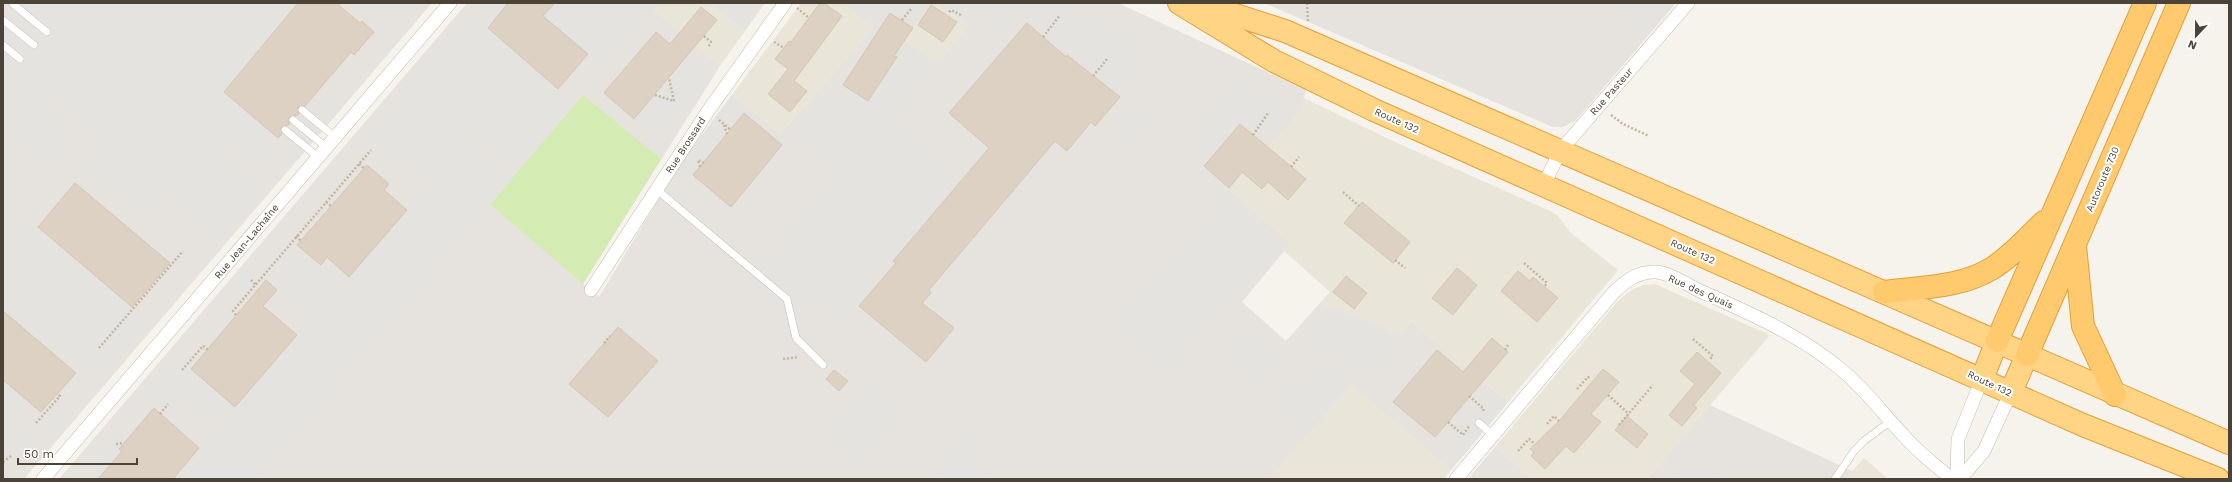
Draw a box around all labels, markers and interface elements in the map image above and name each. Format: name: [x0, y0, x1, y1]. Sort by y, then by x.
north arrow: [2176, 16, 2216, 56]
text: N: [2186, 37, 2199, 52]
street label: Rue Pasteur: [1588, 65, 1635, 117]
street label: Route 132: [1373, 106, 1421, 135]
street label: Rue Brossard: [663, 115, 708, 175]
street label: Autoroute 730: [2084, 145, 2121, 213]
street label: Rue Jean-Lachaîne: [212, 202, 281, 281]
street label: Route 132: [1669, 237, 1717, 266]
street label: Rue des Quais: [1667, 272, 1735, 311]
street label: Route 132: [1966, 368, 2014, 399]
scale bar: [18, 440, 137, 466]
text: 50 m: [24, 447, 54, 461]

